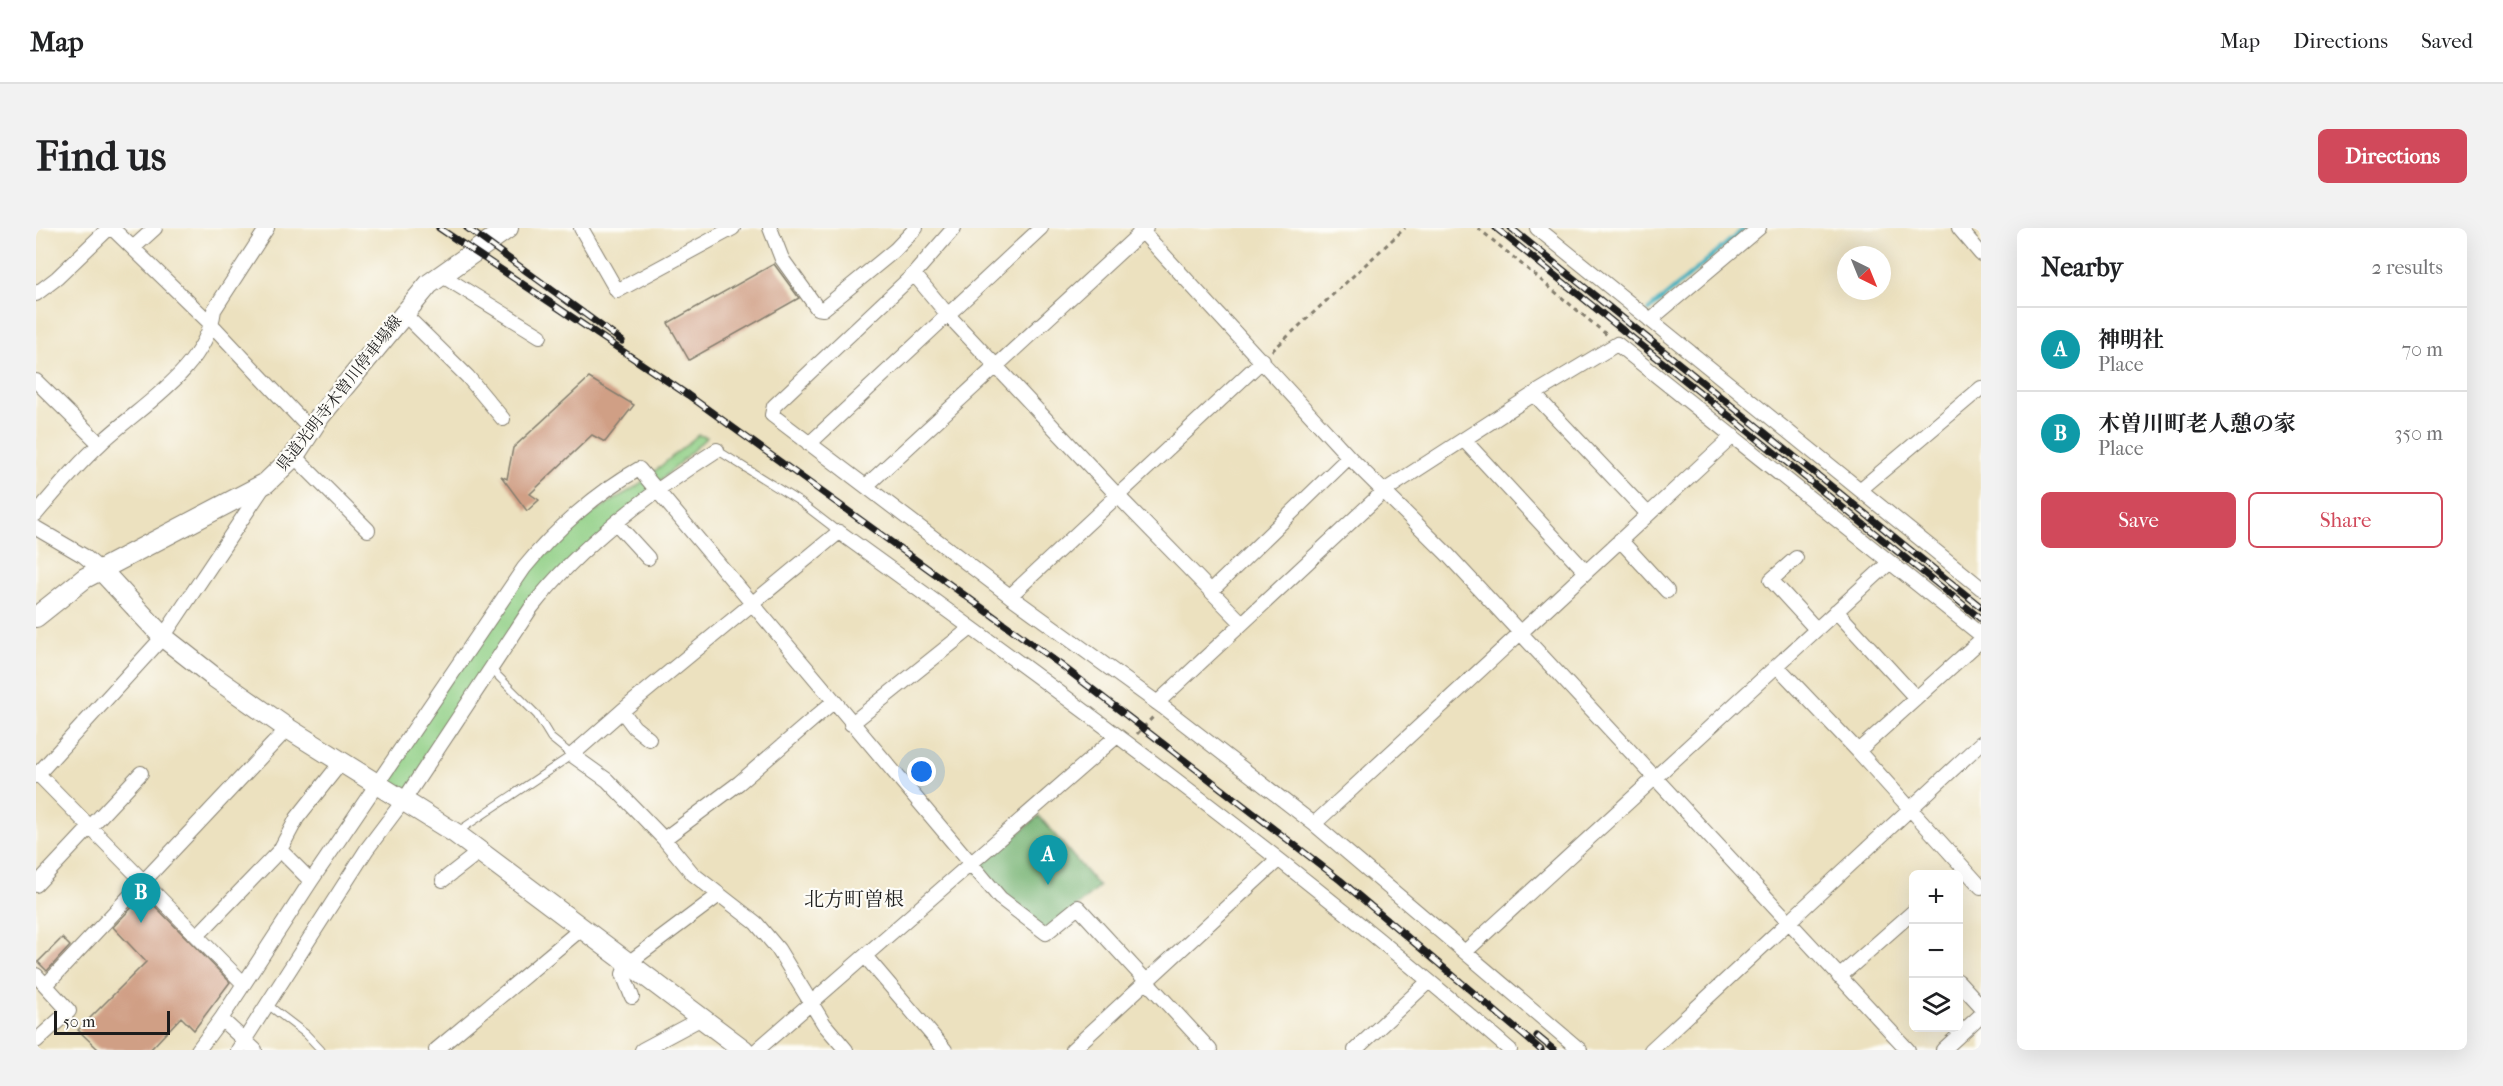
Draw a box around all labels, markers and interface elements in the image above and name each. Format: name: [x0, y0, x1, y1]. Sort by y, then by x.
text: Map: [30, 25, 84, 58]
text: Map: [2220, 29, 2260, 53]
text: Directions: [2293, 29, 2388, 53]
text: Saved: [2421, 29, 2473, 53]
button: Directions: [2318, 129, 2467, 183]
text: Find us: [36, 132, 166, 181]
north arrow: [1837, 246, 1891, 300]
text: Nearby: [2041, 252, 2123, 283]
text: 2 results: [2372, 256, 2443, 279]
street label: 県道光明寺木曽川停車場線: [272, 311, 406, 475]
text: 神明社: [2098, 327, 2164, 353]
text: A: [2054, 338, 2067, 361]
text: 70 m: [2401, 338, 2443, 361]
text: Place: [2098, 353, 2144, 376]
text: 木曽川町老人憩の家: [2098, 411, 2296, 437]
text: B: [2054, 422, 2067, 445]
text: 350 m: [2394, 422, 2443, 445]
text: Place: [2098, 437, 2144, 460]
button: Save: [2041, 492, 2236, 548]
button: Share: [2248, 492, 2443, 548]
your location: [907, 757, 936, 786]
pin: A: [1028, 836, 1068, 885]
map controls: [1909, 870, 1963, 1032]
button: +: [1909, 870, 1963, 924]
pin: B: [122, 874, 160, 923]
district label: 北方町曽根: [804, 888, 904, 911]
button: −: [1909, 924, 1963, 978]
button: layers: [1909, 978, 1963, 1032]
scale bar: [54, 1008, 170, 1036]
text: 50 m: [63, 1012, 95, 1031]

